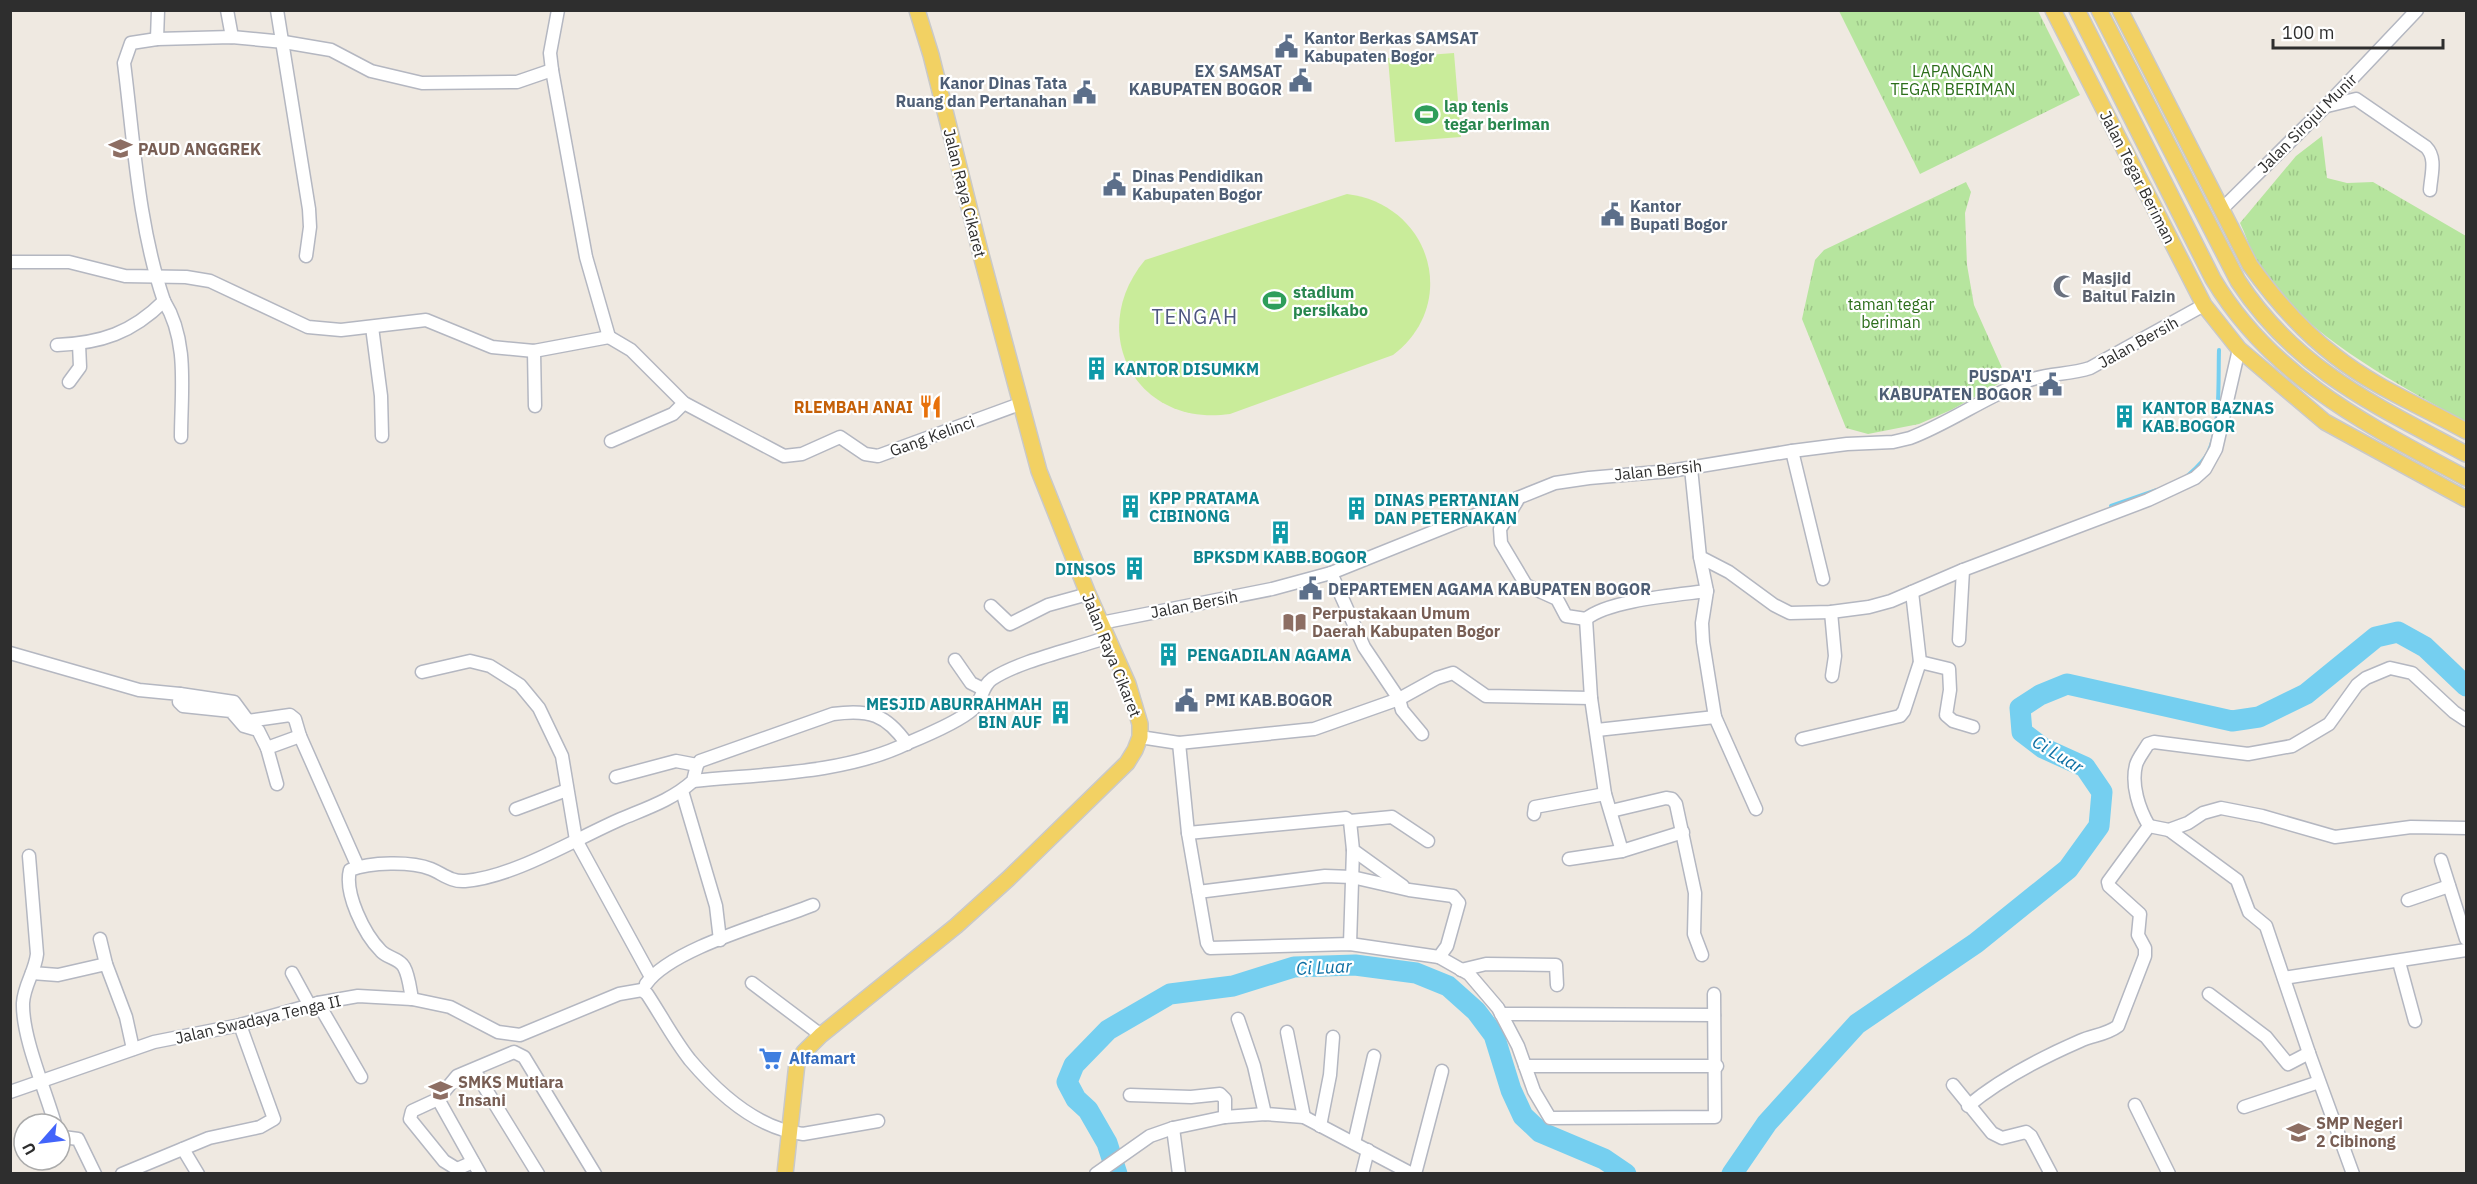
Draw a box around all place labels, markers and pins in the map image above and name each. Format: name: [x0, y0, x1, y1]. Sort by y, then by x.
place label: Kantor Berkas SAMSAT Kabupaten Bogor: [1304, 28, 1479, 66]
public building icon: Kantor Berkas SAMSAT Kabupaten Bogor: [1273, 34, 1299, 60]
place label: EX SAMSAT KABUPATEN BOGOR: [1129, 61, 1282, 99]
public building icon: EX SAMSAT KABUPATEN BOGOR: [1287, 67, 1313, 93]
place label: Kanor Dinas Tata Ruang dan Pertanahan: [896, 73, 1067, 111]
public building icon: Kanor Dinas Tata Ruang dan Pertanahan: [1072, 79, 1098, 105]
place label: lap tenis tegar beriman: [1444, 96, 1550, 134]
sports icon: lap tenis tegar beriman: [1413, 102, 1439, 128]
school or university icon: PAUD ANGGREK: [107, 136, 133, 162]
place label: PAUD ANGGREK: [138, 139, 261, 159]
place label: Dinas Pendidikan Kabupaten Bogor: [1132, 166, 1263, 204]
public building icon: Dinas Pendidikan Kabupaten Bogor: [1101, 172, 1127, 198]
place label: Kantor Bupati Bogor: [1630, 196, 1728, 234]
public building icon: Kantor Bupati Bogor: [1599, 202, 1625, 228]
place label: Masjid Baitul Faizin: [2082, 268, 2175, 306]
mosque icon: Masjid Baitul Faizin: [2051, 274, 2077, 300]
place label: stadium persikabo: [1293, 282, 1368, 320]
sports icon: stadium persikabo: [1262, 288, 1288, 314]
building icon: KANTOR DISUMKM: [1083, 356, 1109, 382]
place label: KANTOR DISUMKM: [1114, 359, 1259, 379]
place label: PUSDA'I KABUPATEN BOGOR: [1879, 366, 2032, 404]
public building icon: PUSDA'I KABUPATEN BOGOR: [2037, 372, 2063, 398]
restaurant icon: RLEMBAH ANAI: [918, 394, 944, 420]
place label: RLEMBAH ANAI: [794, 397, 913, 417]
place label: KANTOR BAZNAS KAB.BOGOR: [2142, 398, 2274, 436]
building icon: KANTOR BAZNAS KAB.BOGOR: [2111, 404, 2137, 430]
place label: KPP PRATAMA CIBINONG: [1149, 488, 1259, 526]
place label: DINAS PERTANIAN DAN PETERNAKAN: [1374, 490, 1519, 528]
building icon: KPP PRATAMA CIBINONG: [1118, 494, 1144, 520]
building icon: DINAS PERTANIAN DAN PETERNAKAN: [1343, 496, 1369, 522]
building icon: BPKSDM KABB.BOGOR: [1267, 519, 1293, 545]
place label: BPKSDM KABB.BOGOR: [1193, 547, 1367, 567]
building icon: DINSOS: [1121, 556, 1147, 582]
place label: DINSOS: [1055, 559, 1116, 579]
public building icon: DEPARTEMEN AGAMA KABUPATEN BOGOR: [1297, 576, 1323, 602]
place label: DEPARTEMEN AGAMA KABUPATEN BOGOR: [1328, 579, 1651, 599]
place label: Perpustakaan Umum Daerah Kabupaten Bogor: [1312, 603, 1501, 641]
library icon: Perpustakaan Umum Daerah Kabupaten Bogor: [1281, 609, 1307, 635]
building icon: PENGADILAN AGAMA: [1156, 642, 1182, 668]
place label: PENGADILAN AGAMA: [1187, 645, 1351, 665]
public building icon: PMI KAB.BOGOR: [1174, 687, 1200, 713]
place label: PMI KAB.BOGOR: [1205, 690, 1333, 710]
place label: MESJID ABURRAHMAH BIN AUF: [866, 694, 1042, 732]
building icon: MESJID ABURRAHMAH BIN AUF: [1047, 700, 1073, 726]
supermarket icon: Alfamart: [758, 1045, 784, 1071]
place label: Alfamart: [789, 1048, 856, 1068]
place label: SMKS Mutiara Insani: [458, 1072, 564, 1110]
school or university icon: SMKS Mutiara Insani: [427, 1078, 453, 1104]
place label: SMP Negeri 2 Cibinong: [2316, 1113, 2403, 1151]
school or university icon: SMP Negeri 2 Cibinong: [2285, 1119, 2311, 1145]

